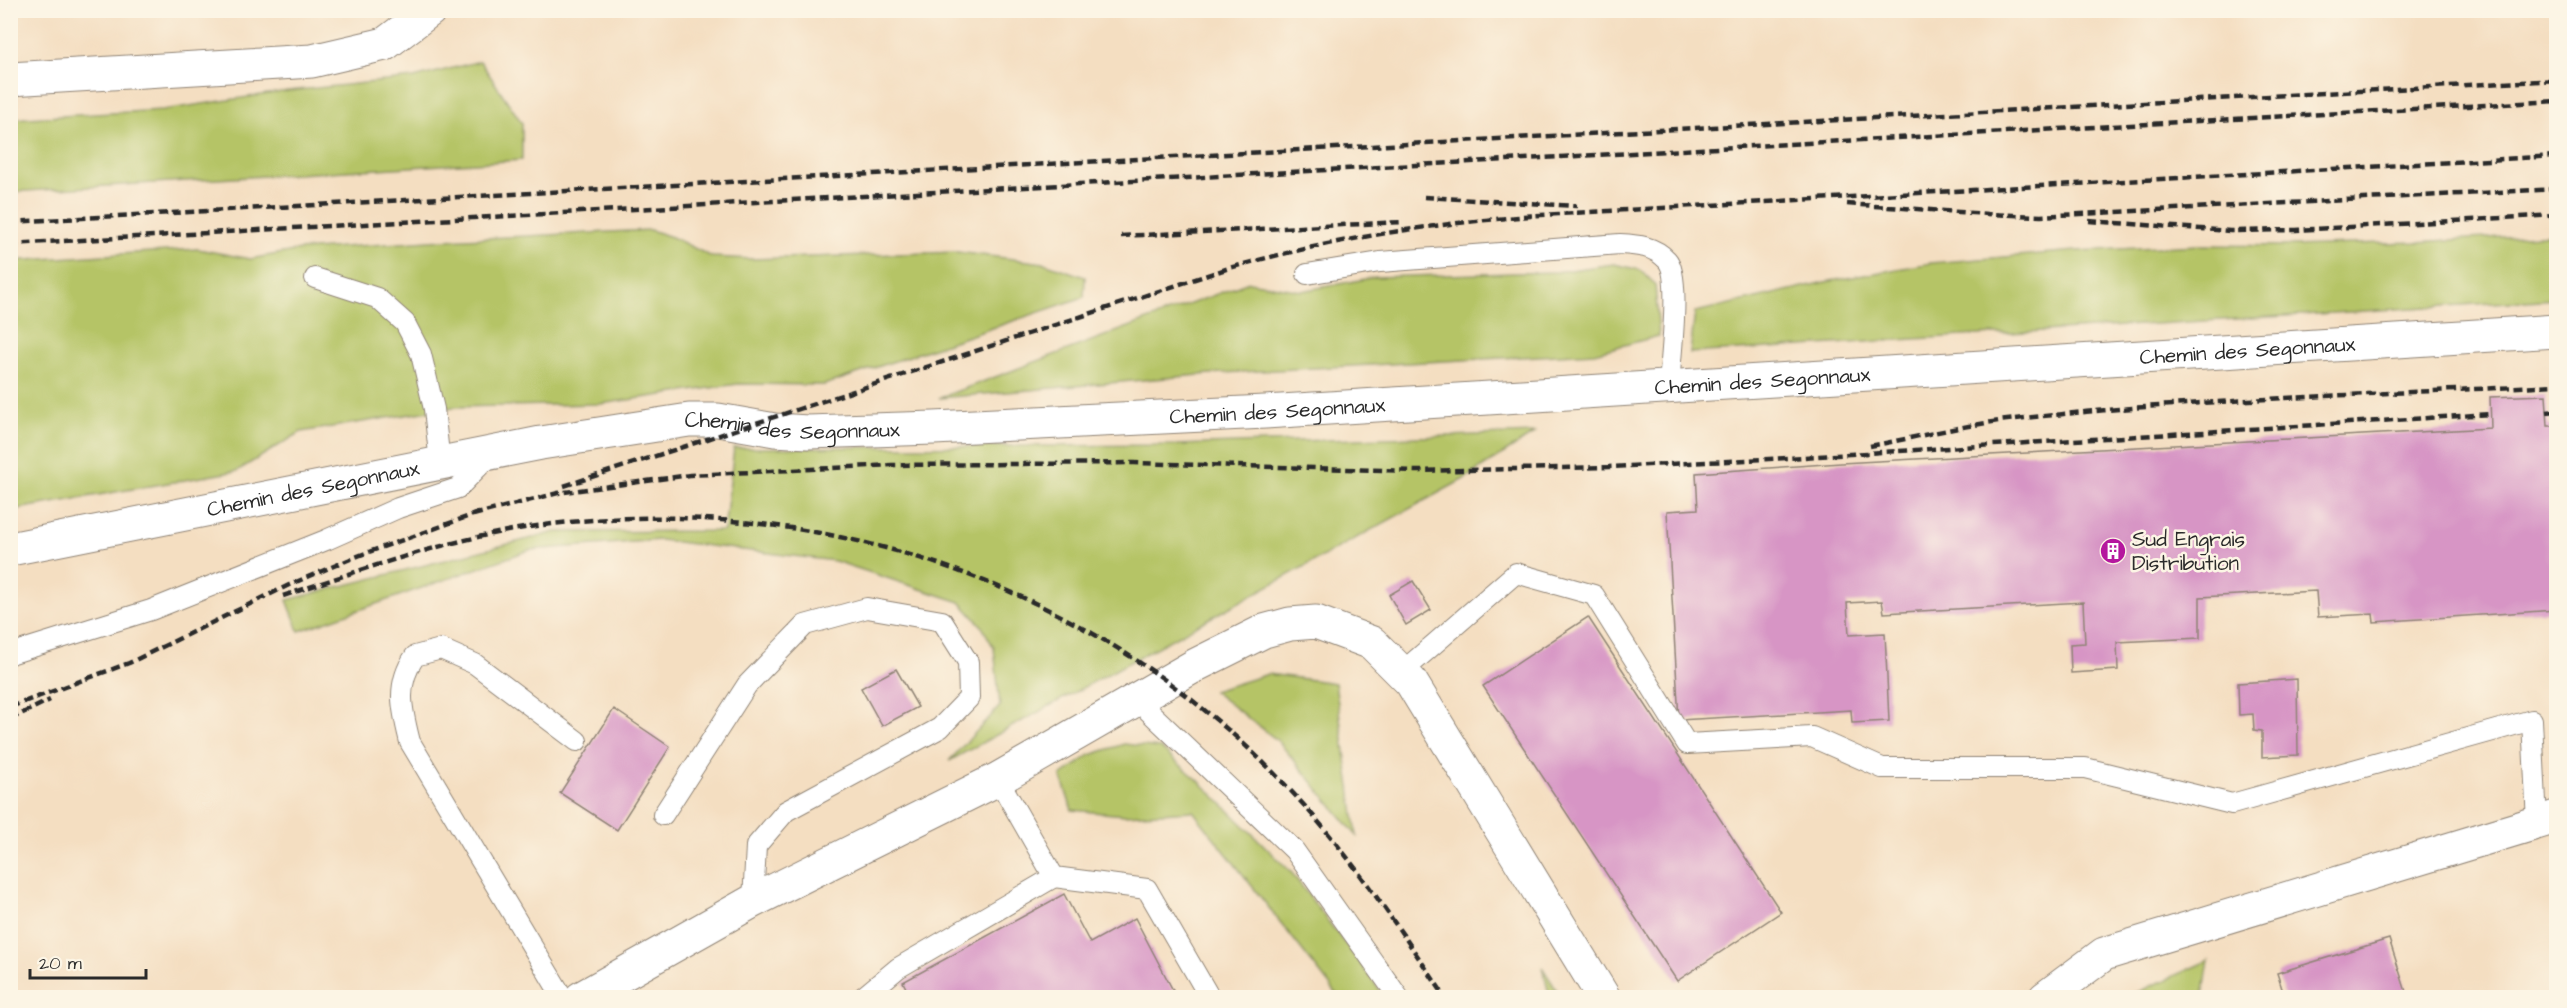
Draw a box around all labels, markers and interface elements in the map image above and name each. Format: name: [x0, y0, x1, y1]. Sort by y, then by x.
street label: Chemin des Segonnaux: [2139, 329, 2356, 372]
street label: Chemin des Segonnaux: [1654, 360, 1871, 402]
street label: Chemin des Segonnaux: [1169, 390, 1386, 431]
street label: Chemin des Segonnaux: [685, 406, 900, 448]
street label: Chemin des Segonnaux: [204, 453, 422, 524]
place label: Sud Engrais Distribution: [2132, 525, 2245, 578]
building icon: Sud Engrais Distribution: [2098, 536, 2128, 566]
scale bar: [30, 942, 146, 980]
text: 20 m: [39, 951, 82, 976]

